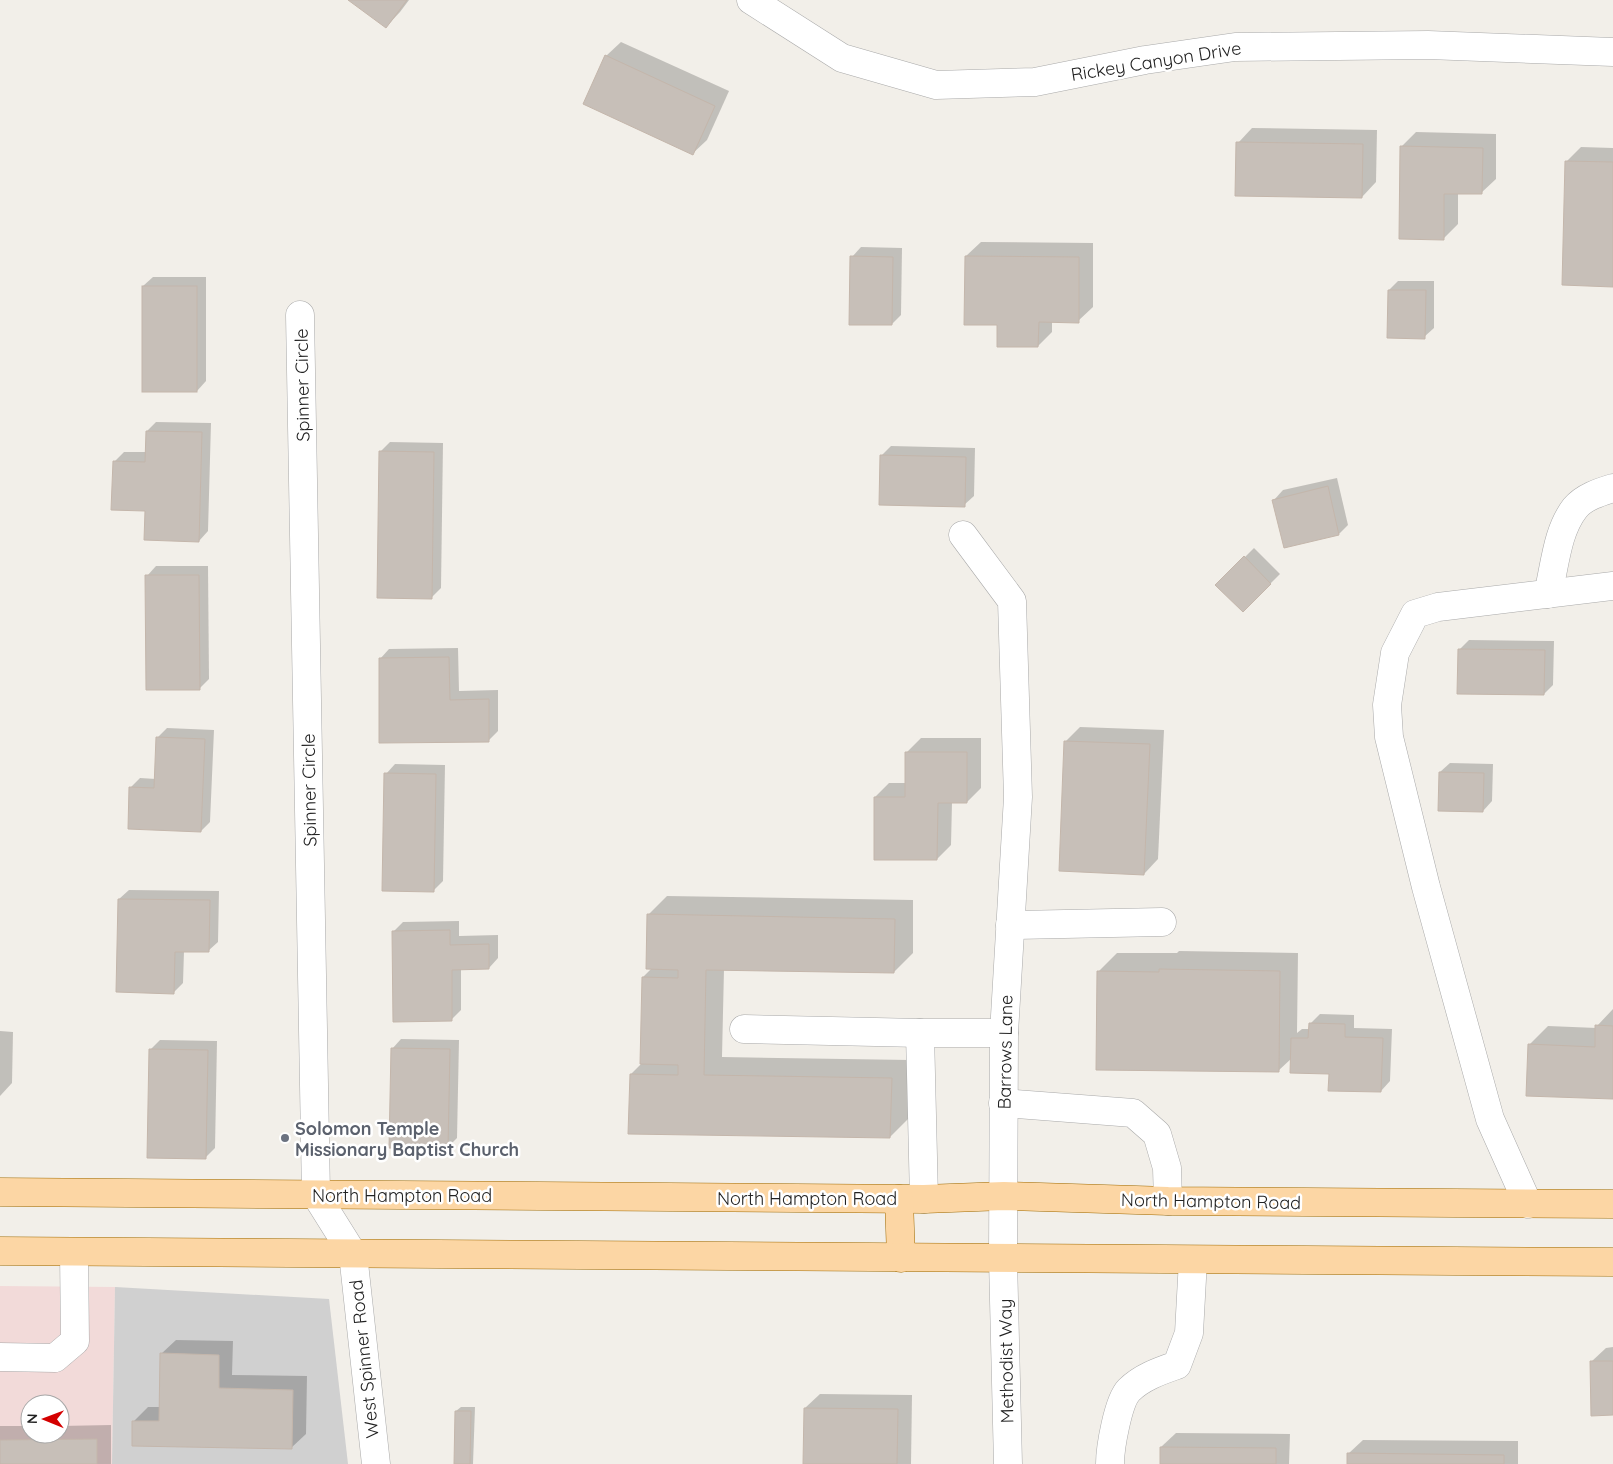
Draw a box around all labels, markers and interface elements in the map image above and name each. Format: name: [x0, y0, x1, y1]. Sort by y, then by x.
street label: Rickey Canyon Drive: [1069, 36, 1243, 86]
street label: Spinner Circle: [290, 328, 314, 442]
street label: Spinner Circle: [297, 733, 321, 847]
street label: Barrows Lane: [992, 994, 1018, 1110]
place label: Solomon Temple Missionary Baptist Church: [295, 1117, 519, 1161]
marker: Solomon Temple Missionary Baptist Church: [279, 1132, 291, 1144]
street label: North Hampton Road: [312, 1184, 492, 1207]
street label: North Hampton Road: [717, 1187, 897, 1210]
street label: North Hampton Road: [1121, 1188, 1301, 1214]
street label: West Spinner Road: [344, 1279, 384, 1439]
street label: Methodist Way: [993, 1298, 1019, 1424]
north arrow: [20, 1394, 70, 1444]
text: N: [23, 1413, 41, 1424]

